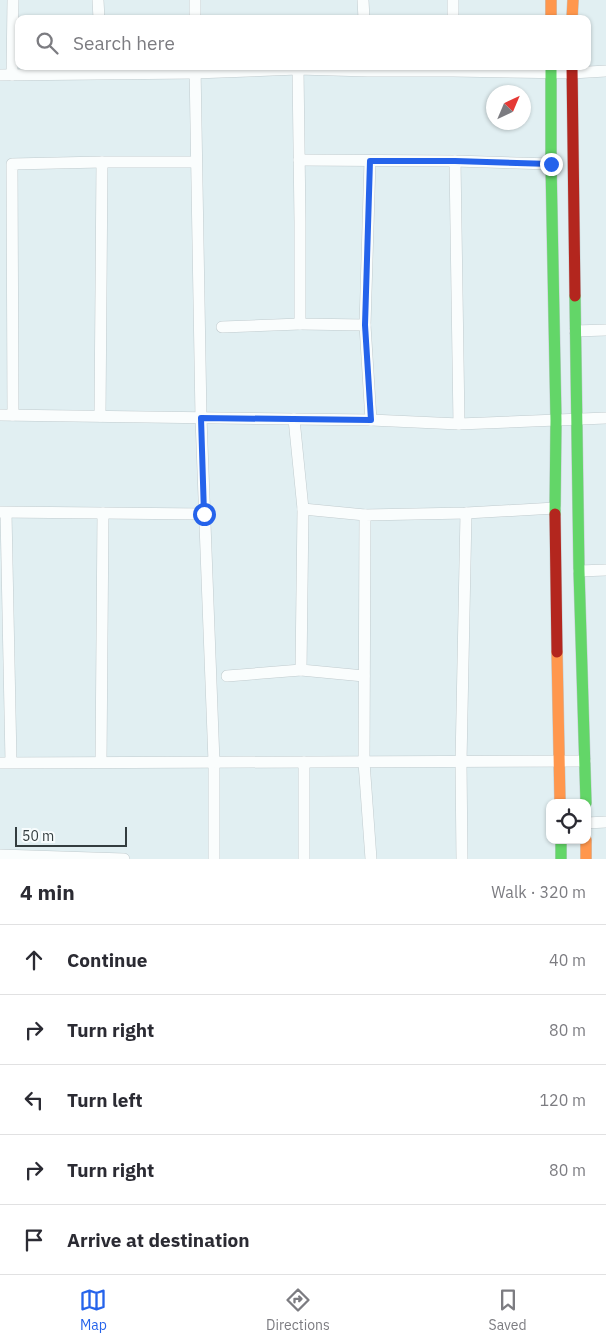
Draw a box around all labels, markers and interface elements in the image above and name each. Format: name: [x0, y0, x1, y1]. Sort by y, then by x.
search box: [15, 15, 591, 70]
icon: search: [33, 29, 61, 57]
text: Search here: [73, 31, 175, 55]
north arrow: [486, 85, 531, 130]
route end: [540, 153, 563, 176]
route start: [193, 503, 216, 526]
map controls: [546, 799, 591, 844]
button: locate: [546, 799, 591, 844]
scale bar: [15, 824, 128, 847]
text: 50 m: [22, 827, 54, 845]
text: 4 min: [20, 878, 75, 906]
text: Walk · 320 m: [491, 882, 586, 902]
icon: ahead: [20, 946, 48, 974]
text: Continue: [67, 948, 147, 972]
text: 40 m: [549, 950, 586, 970]
icon: right: [20, 1016, 48, 1044]
text: Turn right: [67, 1018, 154, 1042]
text: 80 m: [549, 1020, 586, 1040]
icon: left: [20, 1086, 48, 1114]
text: Turn left: [67, 1088, 143, 1112]
text: 120 m: [539, 1090, 586, 1110]
icon: right: [20, 1156, 48, 1184]
text: Turn right: [67, 1158, 154, 1182]
text: 80 m: [549, 1160, 586, 1180]
icon: arrive: [20, 1226, 48, 1254]
text: Arrive at destination: [67, 1228, 250, 1252]
tab: Map: [79, 1286, 107, 1334]
tab: Directions: [266, 1286, 330, 1334]
tab: Saved: [489, 1286, 527, 1334]

